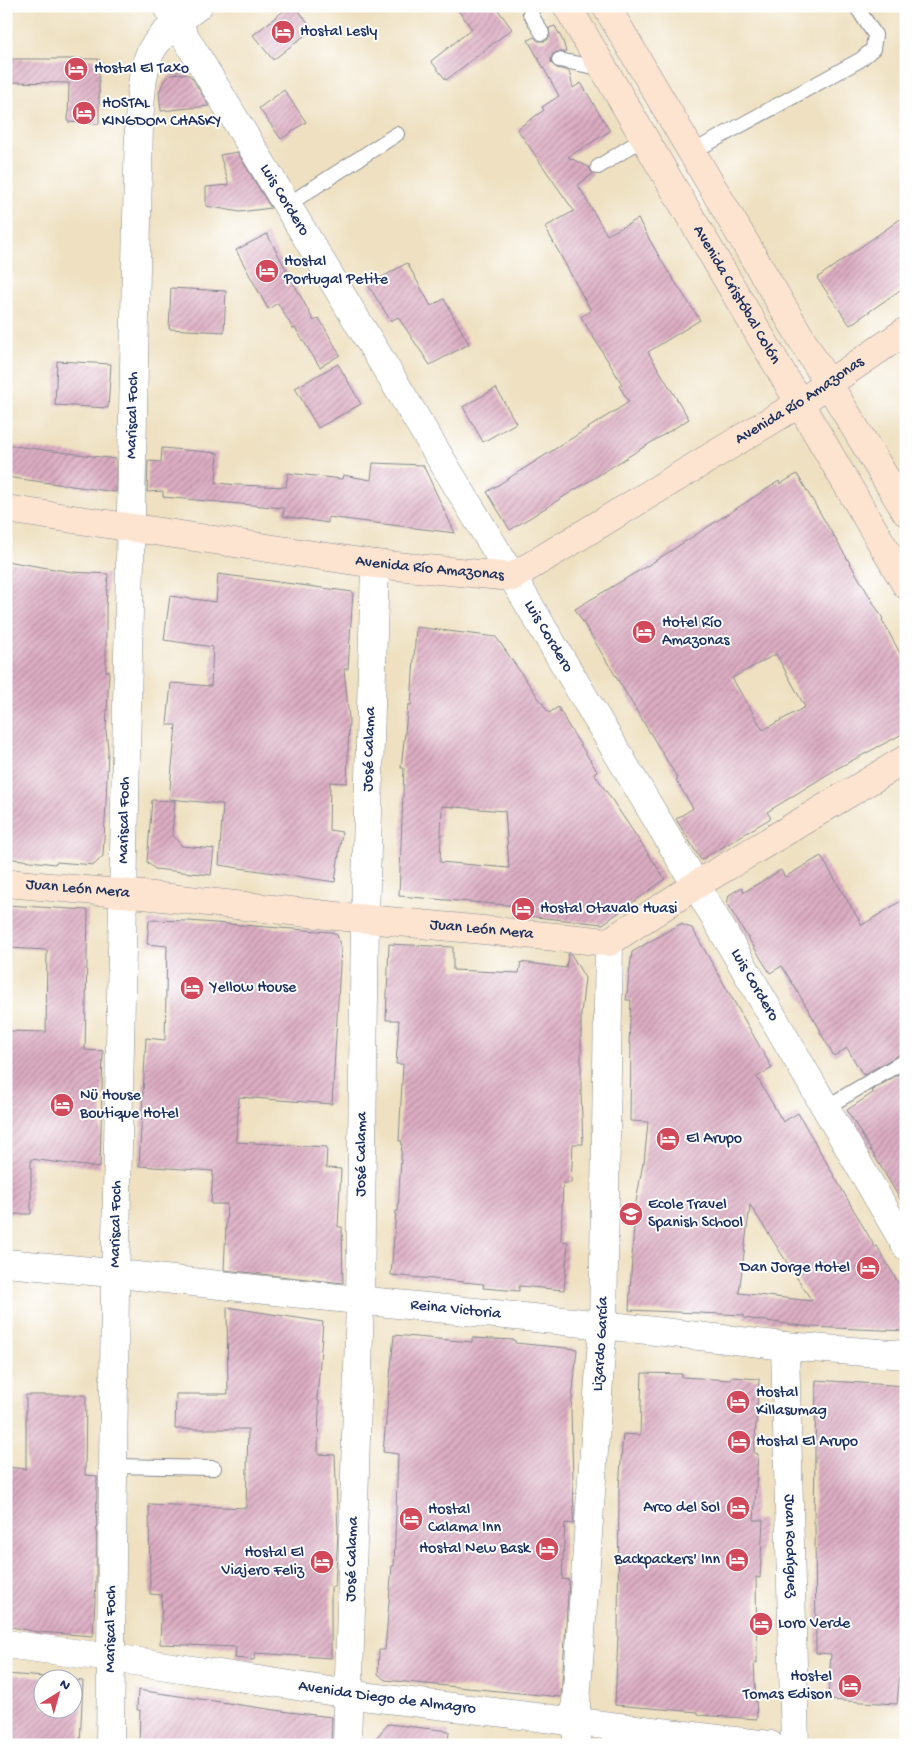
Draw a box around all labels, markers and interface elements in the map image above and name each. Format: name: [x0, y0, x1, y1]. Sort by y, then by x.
hotel icon: Hostal Lesly: [270, 19, 296, 45]
place label: Hostal Lesly: [300, 23, 378, 42]
hotel icon: Hostal El Taxo: [63, 56, 89, 82]
place label: Hostal El Taxo: [94, 60, 189, 79]
place label: HOSTAL KINGDOM CHASKY: [102, 95, 221, 132]
hotel icon: HOSTAL KINGDOM CHASKY: [71, 100, 97, 126]
street label: Luis Cordero: [255, 161, 313, 240]
street label: Avenida Cristóbal Colón: [688, 222, 784, 368]
place label: Hostal Portugal Petite: [283, 253, 389, 290]
hotel icon: Hostal Portugal Petite: [254, 258, 280, 284]
street label: Avenida Río Amazonas: [732, 352, 869, 449]
street label: Mariscal Foch: [123, 371, 143, 459]
street label: Avenida Río Amazonas: [354, 552, 506, 586]
street label: Luis Cordero: [519, 597, 577, 676]
place label: Hotel Río Amazonas: [662, 614, 731, 651]
hotel icon: Hotel Río Amazonas: [631, 619, 657, 645]
street label: José Calama: [359, 705, 381, 792]
street label: Mariscal Foch: [114, 776, 135, 864]
street label: Juan León Mera: [25, 875, 132, 903]
hotel icon: Hostal Otavalo Huasi: [510, 896, 536, 922]
place label: Hostal Otavalo Huasi: [540, 900, 678, 919]
street label: Juan León Mera: [429, 916, 535, 944]
street label: Luis Cordero: [726, 946, 783, 1025]
hotel icon: Yellow House: [179, 975, 205, 1001]
place label: Yellow House: [208, 979, 297, 998]
place label: Nü House Boutique Hotel: [79, 1087, 179, 1124]
hotel icon: Nü House Boutique Hotel: [49, 1092, 75, 1118]
street label: José Calama: [352, 1110, 372, 1197]
hotel icon: El Arupo: [655, 1126, 681, 1152]
place label: El Arupo: [686, 1130, 742, 1149]
street label: Mariscal Foch: [106, 1180, 127, 1268]
place label: Ecole Travel Spanish School: [648, 1196, 743, 1233]
school or university icon: Ecole Travel Spanish School: [618, 1201, 644, 1227]
hotel icon: Dan Jorge Hotel: [855, 1255, 881, 1281]
place label: Dan Jorge Hotel: [739, 1259, 850, 1278]
street label: Lizardo García: [589, 1295, 613, 1392]
street label: Reina Victoria: [409, 1296, 503, 1324]
place label: Hostal Killasumag: [756, 1384, 827, 1421]
hotel icon: Hostal Killasumag: [725, 1389, 751, 1415]
hotel icon: Hostal El Arupo: [726, 1429, 752, 1455]
place label: Hostal El Arupo: [756, 1433, 858, 1452]
street label: Juan Rodríguez: [779, 1494, 801, 1599]
hotel icon: Arco del Sol: [725, 1495, 751, 1521]
place label: Arco del Sol: [643, 1499, 720, 1518]
place label: Hostal Calama Inn: [428, 1501, 501, 1538]
hotel icon: Hostal Calama Inn: [398, 1506, 424, 1532]
street label: José Calama: [342, 1515, 363, 1602]
hotel icon: Hostal New Bask: [534, 1536, 560, 1562]
place label: Hostal New Bask: [419, 1540, 532, 1559]
place label: Hostal El Viajero Feliz: [221, 1544, 305, 1581]
hotel icon: Backpackers' Inn: [724, 1547, 750, 1573]
hotel icon: Hostal El Viajero Feliz: [309, 1549, 335, 1575]
place label: Backpackers' Inn: [613, 1551, 720, 1570]
street label: Mariscal Foch: [101, 1585, 121, 1673]
hotel icon: Loro Verde: [748, 1611, 774, 1637]
place label: Loro Verde: [778, 1615, 851, 1634]
north arrow: [32, 1668, 82, 1718]
place label: Hostel Tomas Edison: [742, 1668, 832, 1705]
hotel icon: Hostel Tomas Edison: [837, 1673, 863, 1699]
text: N: [56, 1676, 73, 1695]
street label: Avenida Diego de Almagro: [297, 1677, 477, 1719]

